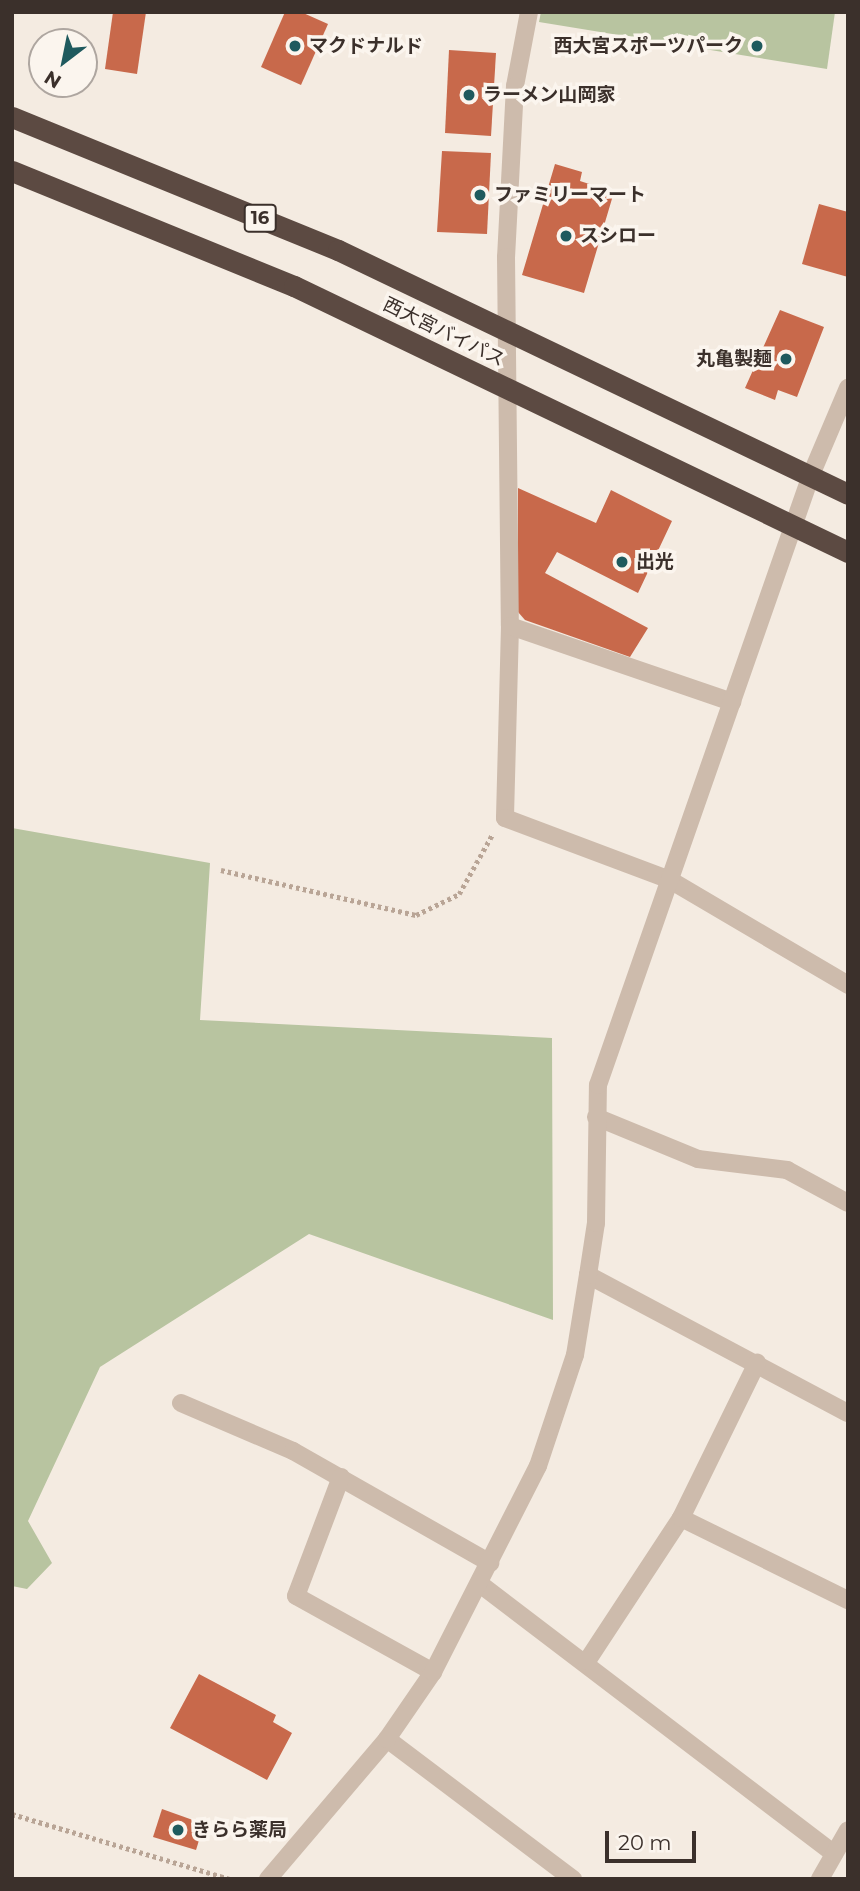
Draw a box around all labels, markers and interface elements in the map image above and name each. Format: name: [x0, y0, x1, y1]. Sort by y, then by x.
north arrow: [28, 28, 98, 98]
place label: マクドナルド: [309, 35, 423, 57]
place label: 西大宮スポーツパーク: [553, 35, 743, 57]
marker: マクドナルド: [287, 38, 303, 54]
marker: 西大宮スポーツパーク: [749, 38, 765, 54]
text: N: [40, 66, 65, 93]
place label: ラーメン山岡家: [483, 84, 616, 106]
marker: ラーメン山岡家: [461, 87, 477, 103]
place label: ファミリーマート: [494, 184, 646, 206]
marker: ファミリーマート: [472, 187, 488, 203]
road number: 16: [243, 204, 278, 232]
place label: スシロー: [580, 225, 656, 247]
marker: スシロー: [558, 228, 574, 244]
street label: 西大宮バイパス: [379, 293, 509, 371]
place label: 丸亀製麺: [696, 348, 772, 370]
marker: 丸亀製麺: [778, 351, 794, 367]
place label: 出光: [636, 551, 674, 573]
marker: 出光: [614, 554, 630, 570]
scale bar: [608, 1818, 699, 1862]
place label: きらら薬局: [192, 1819, 287, 1841]
marker: きらら薬局: [170, 1822, 186, 1838]
text: 20 m: [618, 1830, 672, 1855]

